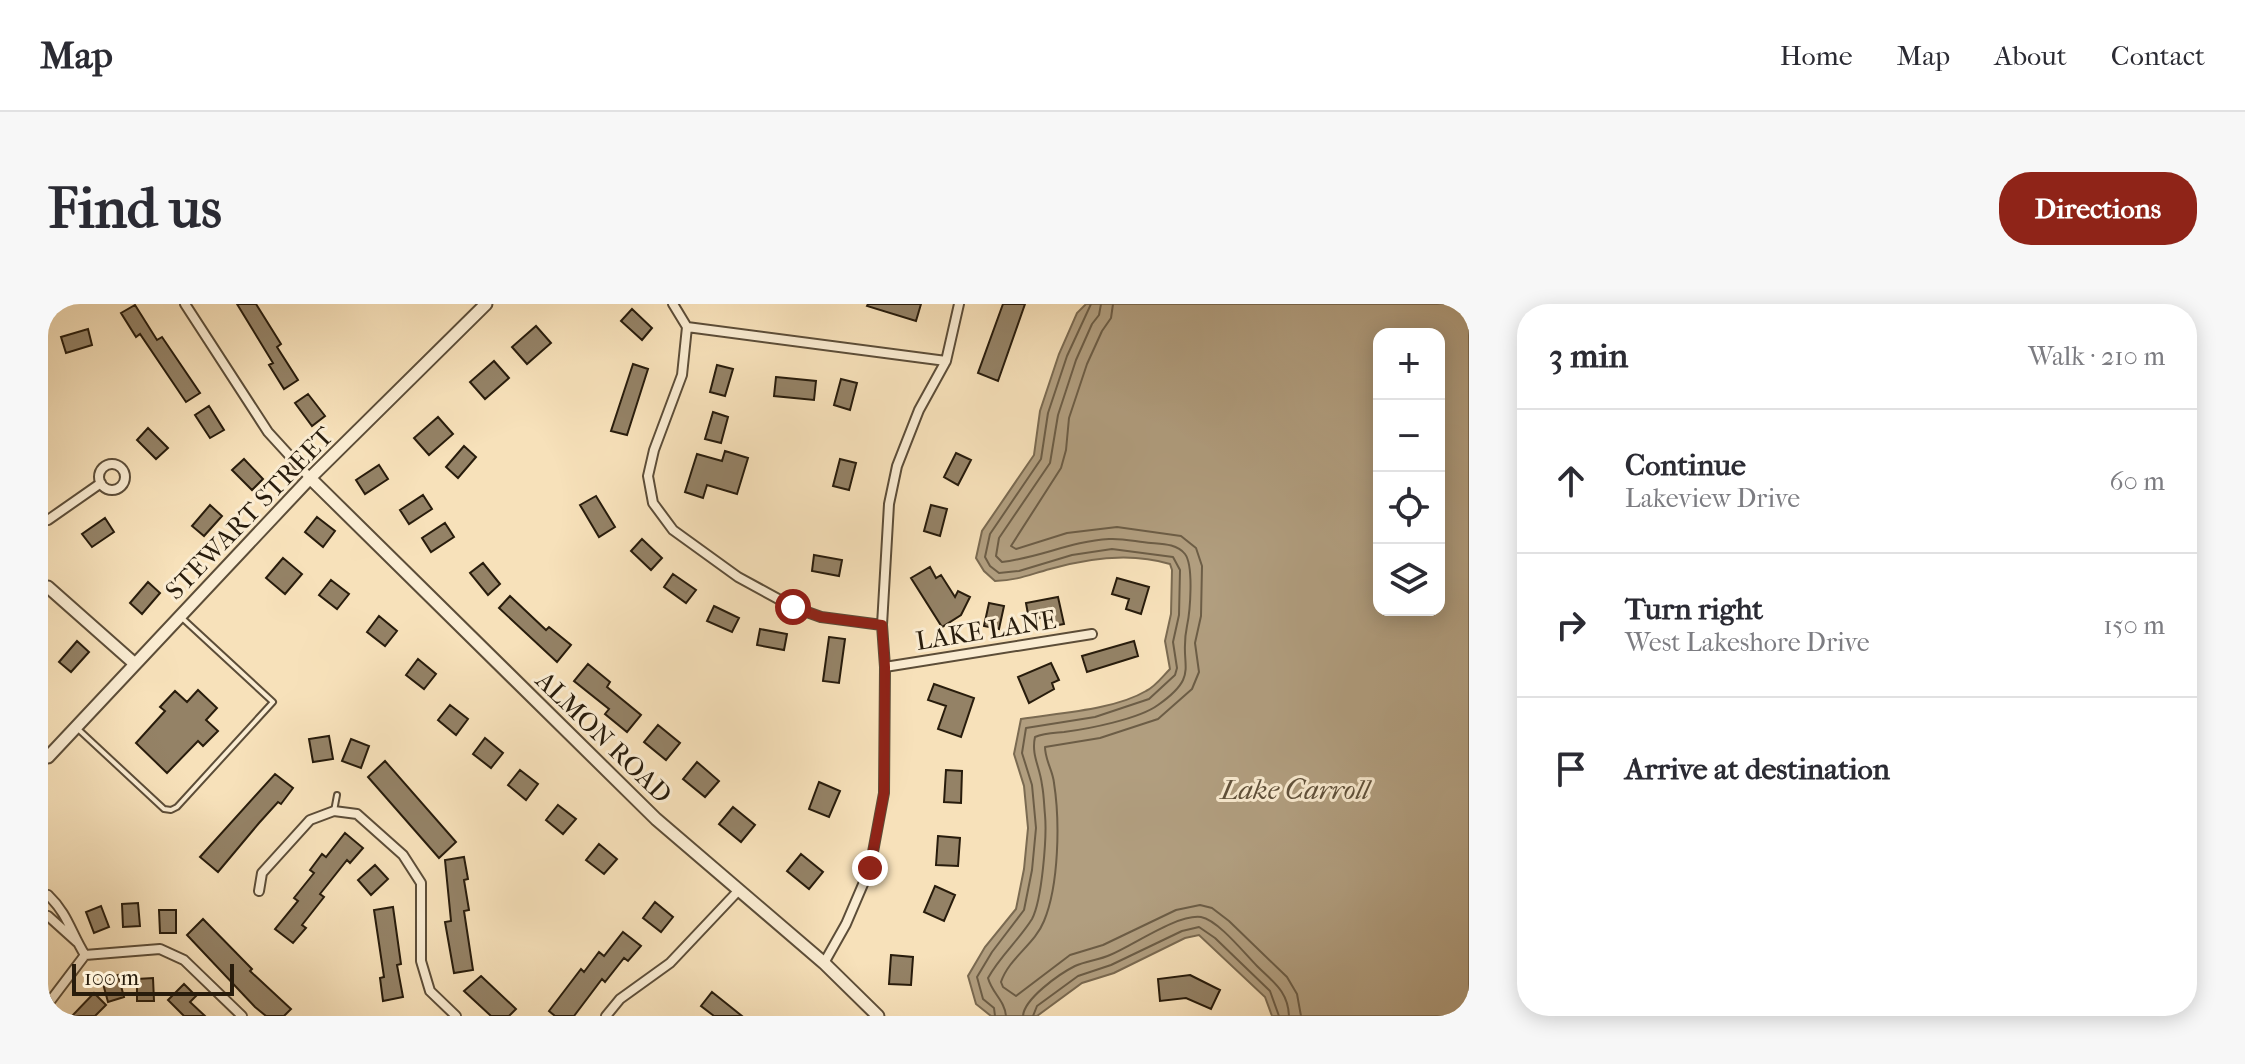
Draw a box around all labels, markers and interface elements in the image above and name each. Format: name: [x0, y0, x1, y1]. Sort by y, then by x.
text: Map: [40, 33, 113, 78]
text: Home: [1780, 39, 1853, 72]
text: Map: [1897, 39, 1950, 72]
text: About: [1994, 39, 2067, 72]
text: Contact: [2111, 39, 2205, 72]
button: Directions: [1999, 172, 2197, 245]
text: Find us: [48, 176, 222, 241]
map controls: [1373, 328, 1445, 616]
button: +: [1373, 328, 1445, 400]
text: 3 min: [1549, 336, 1628, 376]
text: Walk · 210 m: [2028, 341, 2165, 372]
button: −: [1373, 400, 1445, 472]
street label: STEWART STREET: [159, 420, 340, 606]
text: Continue: [1625, 448, 1746, 483]
icon: ahead: [1549, 459, 1593, 503]
text: 60 m: [2109, 466, 2165, 497]
button: locate: [1373, 472, 1445, 544]
text: Lakeview Drive: [1625, 483, 1800, 514]
button: layers: [1373, 544, 1445, 616]
route start: [775, 589, 811, 625]
text: Turn right: [1625, 592, 1763, 627]
icon: right: [1549, 603, 1593, 647]
street label: LAKE LANE: [914, 604, 1059, 657]
text: 150 m: [2103, 610, 2165, 641]
text: West Lakeshore Drive: [1625, 627, 1870, 658]
street label: ALMON ROAD: [529, 664, 678, 810]
icon: arrive: [1549, 747, 1593, 791]
text: Arrive at destination: [1625, 752, 1890, 787]
water label: Lake Carroll: [1219, 773, 1373, 806]
route end: [852, 850, 888, 886]
scale bar: [72, 960, 234, 996]
text: 100 m: [84, 965, 139, 991]

